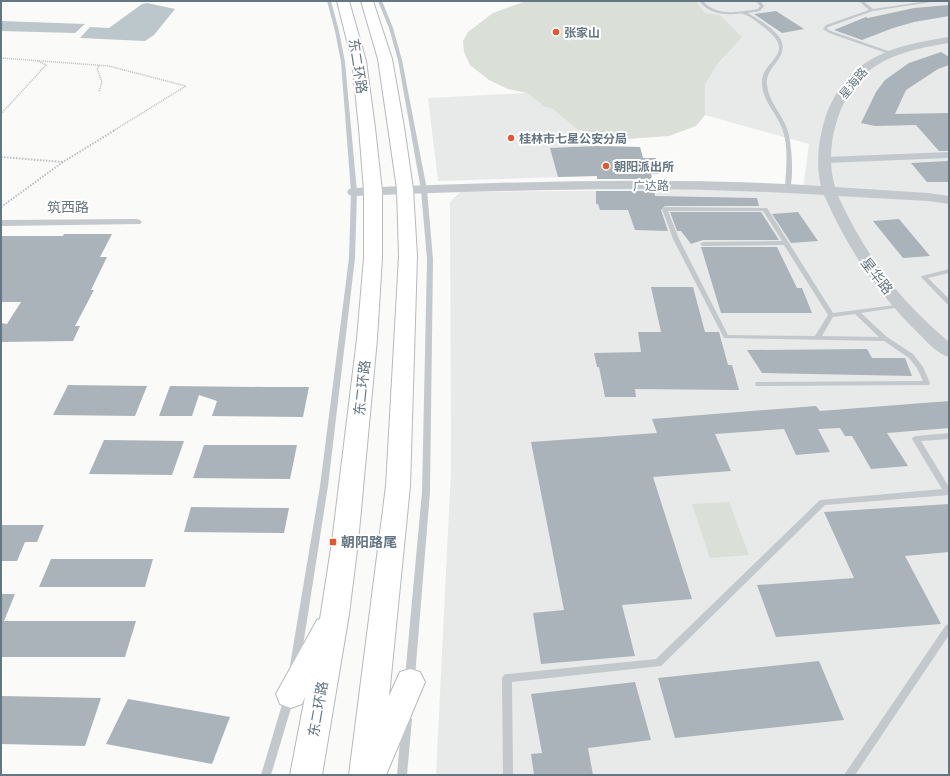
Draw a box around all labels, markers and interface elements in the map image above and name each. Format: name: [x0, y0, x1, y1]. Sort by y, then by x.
place label: 张家山: [564, 25, 600, 40]
marker: 张家山: [551, 27, 561, 37]
street label: 东二环路: [345, 37, 371, 95]
street label: 星海路: [836, 64, 870, 102]
place label: 桂林市七星公安分局: [519, 131, 627, 146]
marker: 桂林市七星公安分局: [506, 133, 516, 143]
place label: 朝阳派出所: [614, 159, 674, 174]
marker: 朝阳派出所: [601, 161, 611, 171]
street label: 广达路: [633, 178, 669, 193]
street label: 筑西路: [47, 198, 89, 216]
street label: 星华路: [857, 254, 897, 298]
street label: 东二环路: [350, 359, 374, 417]
place label: 朝阳路尾: [341, 533, 397, 551]
marker: 朝阳路尾: [328, 537, 338, 547]
street label: 东二环路: [304, 680, 332, 738]

